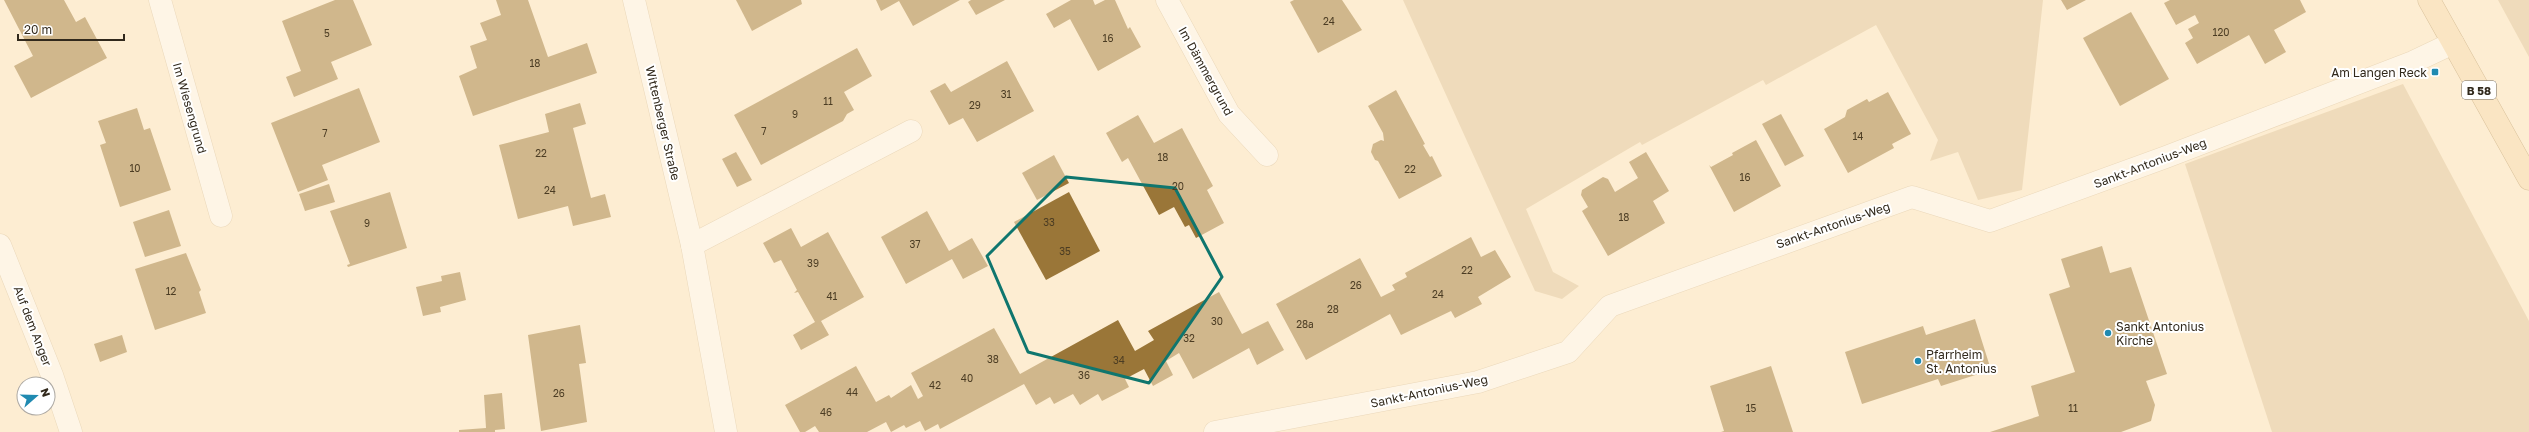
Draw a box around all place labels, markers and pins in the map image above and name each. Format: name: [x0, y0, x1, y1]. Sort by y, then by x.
place label: Am Langen Reck: [2331, 65, 2427, 80]
marker: Am Langen Reck: [2430, 67, 2440, 77]
place label: Sankt Antonius Kirche: [2116, 319, 2204, 348]
marker: Sankt Antonius Kirche: [2103, 328, 2113, 338]
place label: Pfarrheim St. Antonius: [1926, 347, 1997, 376]
marker: Pfarrheim St. Antonius: [1913, 356, 1923, 366]

